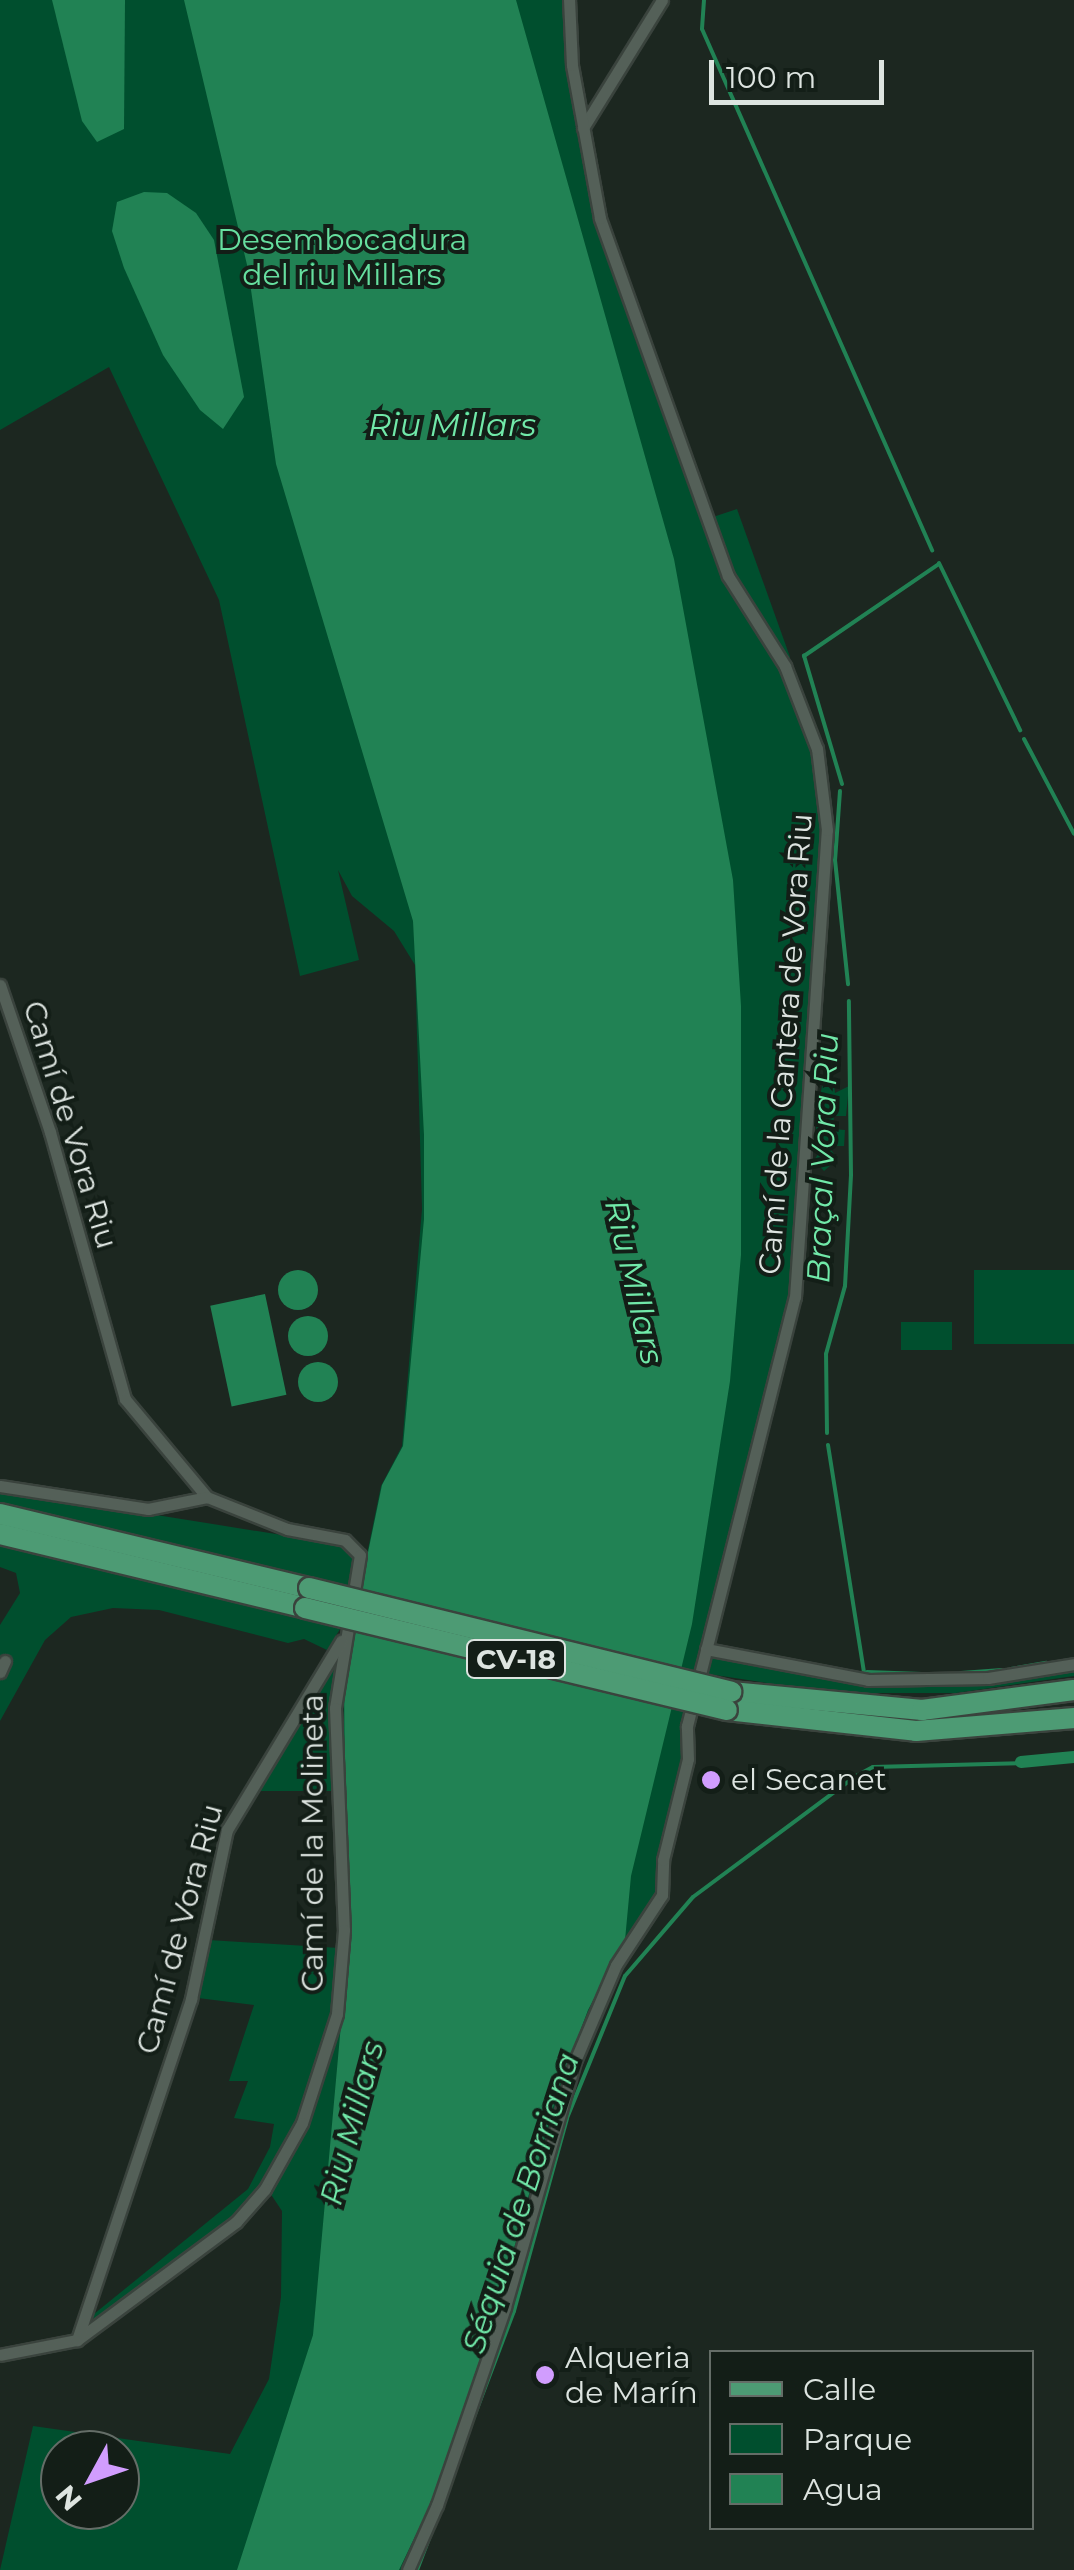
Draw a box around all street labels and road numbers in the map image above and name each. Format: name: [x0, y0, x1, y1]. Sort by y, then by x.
street label: Camí de la Cantera de Vora Riu: [752, 812, 820, 1276]
street label: Camí de Vora Riu: [15, 997, 125, 1253]
road number: CV-18: [466, 1636, 566, 1682]
street label: Camí de la Molineta: [295, 1694, 331, 1992]
street label: Camí de Vora Riu: [129, 1800, 231, 2058]

